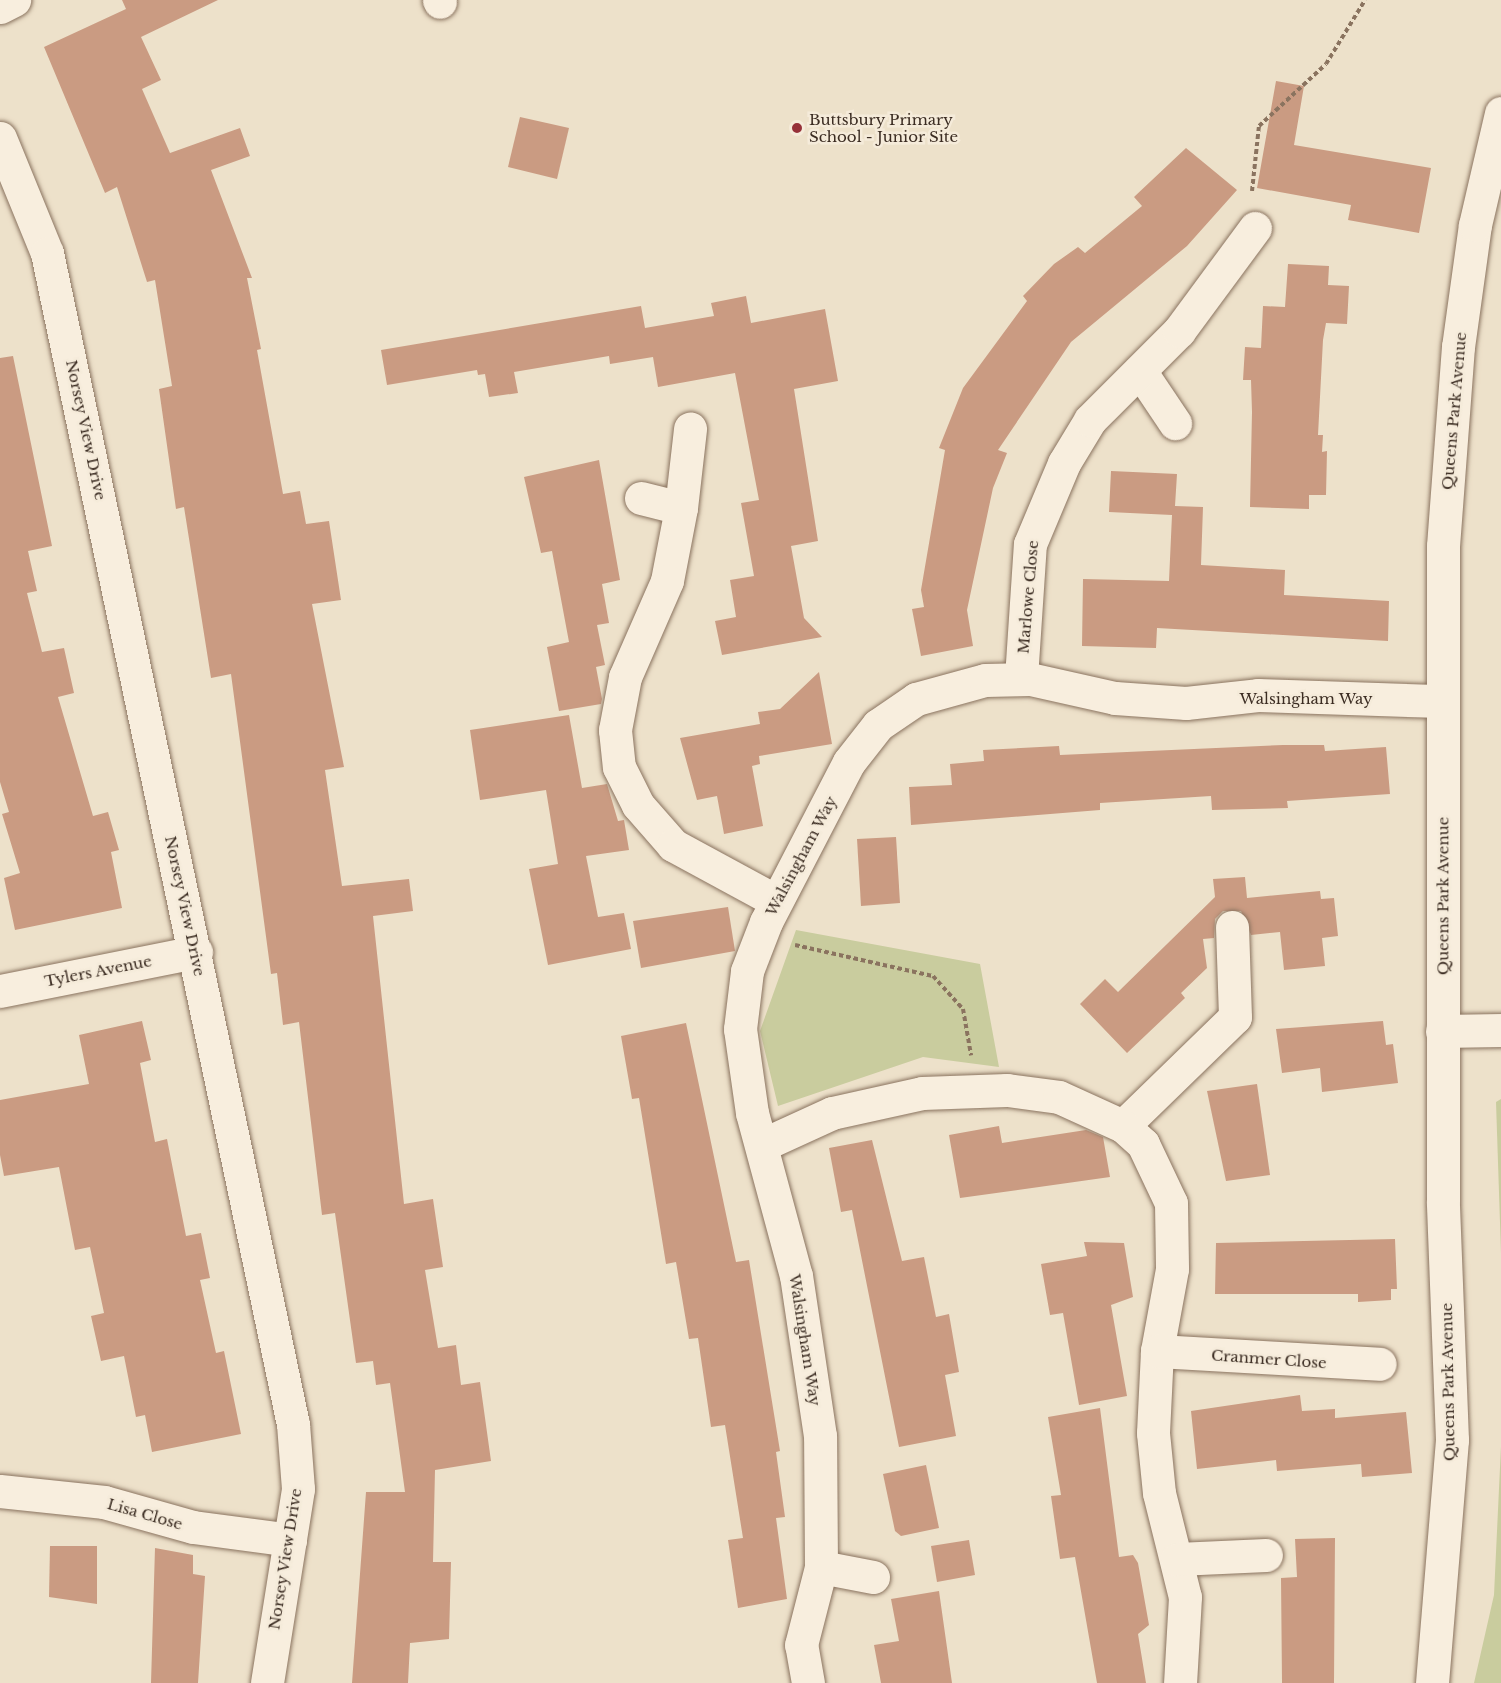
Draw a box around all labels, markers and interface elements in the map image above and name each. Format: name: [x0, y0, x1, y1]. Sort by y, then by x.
place label: Buttsbury Primary School - Junior Site: [809, 110, 959, 145]
marker: Buttsbury Primary School - Junior Site: [790, 121, 804, 135]
street label: Queens Park Avenue: [1438, 331, 1470, 491]
street label: Norsey View Drive: [62, 358, 110, 502]
street label: Marlowe Close: [1014, 540, 1042, 654]
street label: Walsingham Way: [1239, 690, 1373, 708]
street label: Walsingham Way: [762, 793, 840, 919]
street label: Queens Park Avenue: [1434, 816, 1452, 976]
street label: Norsey View Drive: [161, 834, 209, 978]
street label: Tylers Avenue: [43, 952, 153, 990]
street label: Walsingham Way: [786, 1273, 824, 1407]
street label: Queens Park Avenue: [1438, 1302, 1458, 1462]
street label: Cranmer Close: [1210, 1346, 1328, 1372]
street label: Norsey View Drive: [265, 1486, 305, 1632]
street label: Lisa Close: [105, 1495, 185, 1533]

